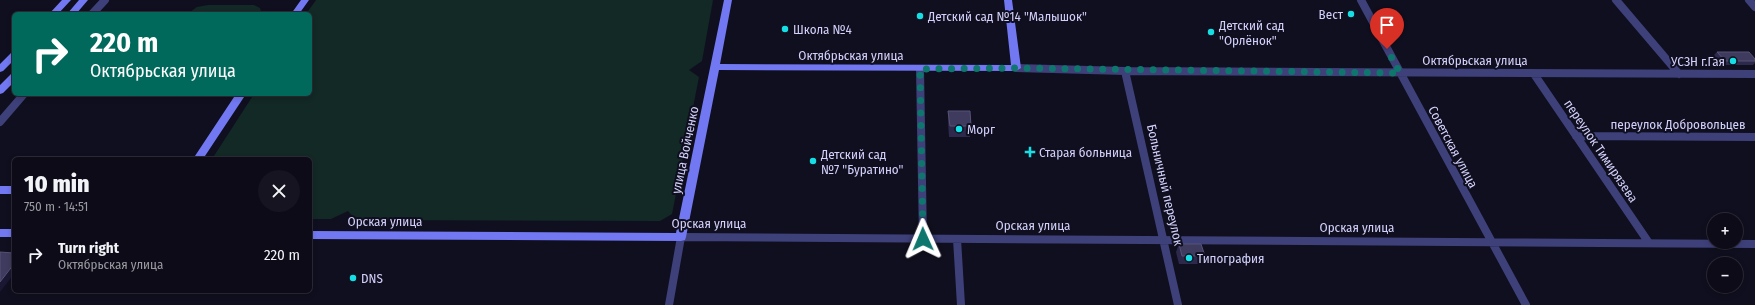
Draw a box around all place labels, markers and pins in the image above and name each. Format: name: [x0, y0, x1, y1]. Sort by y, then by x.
place label: Вест: [1319, 7, 1344, 22]
pin: [1370, 8, 1404, 49]
place label: Детский сад №14 "Малышок": [927, 9, 1087, 24]
marker: Вест: [1346, 9, 1356, 19]
marker: Детский сад №14 "Малышок": [915, 11, 925, 21]
place label: Детский сад "Орлёнок": [1218, 18, 1285, 48]
place label: Школа №4: [793, 22, 852, 37]
marker: Школа №4: [780, 24, 790, 34]
marker: Детский сад "Орлёнок": [1206, 27, 1216, 37]
place label: УСЗН г.Гая: [1670, 54, 1725, 69]
marker: УСЗН г.Гая: [1728, 56, 1738, 66]
place label: Морг: [967, 122, 995, 137]
marker: Морг: [954, 124, 964, 134]
place label: Старая больница: [1039, 145, 1132, 160]
marker: Старая больница: [1024, 146, 1036, 158]
place label: Детский сад №7 "Буратино": [820, 147, 904, 177]
marker: Детский сад №7 "Буратино": [808, 156, 818, 166]
place label: Типография: [1197, 251, 1265, 266]
marker: Типография: [1184, 253, 1194, 263]
place label: DNS: [361, 271, 383, 286]
marker: DNS: [348, 273, 358, 283]

